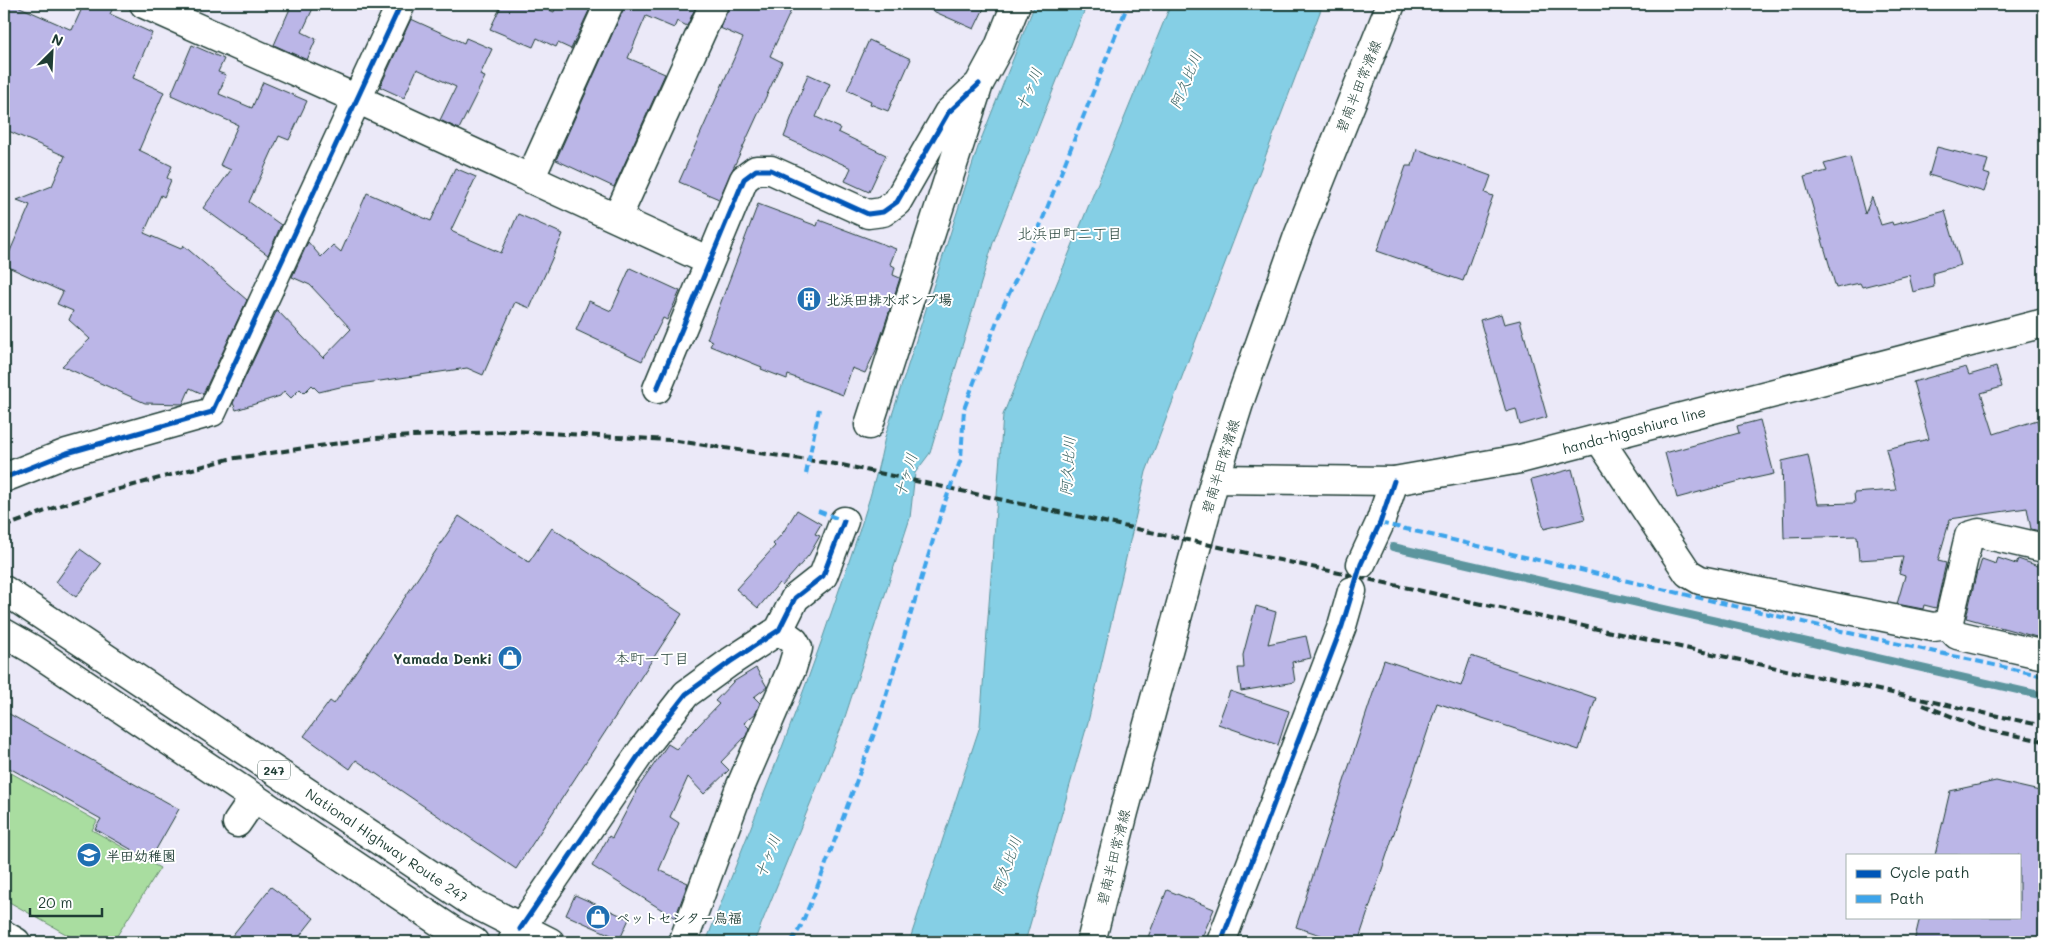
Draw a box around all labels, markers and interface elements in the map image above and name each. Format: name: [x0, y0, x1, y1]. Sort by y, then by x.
north arrow: [28, 28, 78, 78]
text: N: [49, 29, 66, 51]
street label: 碧南半田常滑線: [1331, 37, 1385, 135]
water label: 阿久比川: [1164, 48, 1206, 112]
water label: 十ヶ川: [1010, 64, 1046, 114]
district label: 北浜田町二丁目: [1017, 223, 1123, 243]
building icon: 北浜田排水ポンプ場: [796, 286, 822, 312]
place label: 北浜田排水ポンプ場: [826, 290, 952, 309]
street label: handa-higashiura line: [1560, 402, 1708, 458]
street label: 碧南半田常滑線: [1197, 416, 1243, 516]
water label: 阿久比川: [1055, 435, 1079, 497]
water label: 十ヶ川: [889, 451, 921, 499]
shop icon: Yamada Denki: [497, 645, 523, 671]
district label: 本町一丁目: [614, 648, 690, 668]
place label: Yamada Denki: [393, 649, 492, 668]
road number: 247: [258, 760, 290, 780]
street label: National Highway Route 247: [302, 783, 472, 907]
street label: 碧南半田常滑線: [1092, 807, 1134, 907]
water label: 十ヶ川: [750, 831, 784, 881]
water label: 阿久比川: [987, 833, 1025, 897]
school or university icon: 半田幼稚園: [76, 842, 102, 868]
place label: 半田幼稚園: [106, 846, 176, 865]
legend: [1846, 854, 2020, 918]
text: Cycle path: [1890, 862, 1969, 882]
scale bar: [30, 886, 102, 918]
text: Path: [1890, 888, 1924, 908]
text: 20 m: [38, 892, 72, 912]
shop icon: ペットセンター鳥福: [585, 904, 611, 930]
place label: ペットセンター鳥福: [616, 908, 742, 927]

